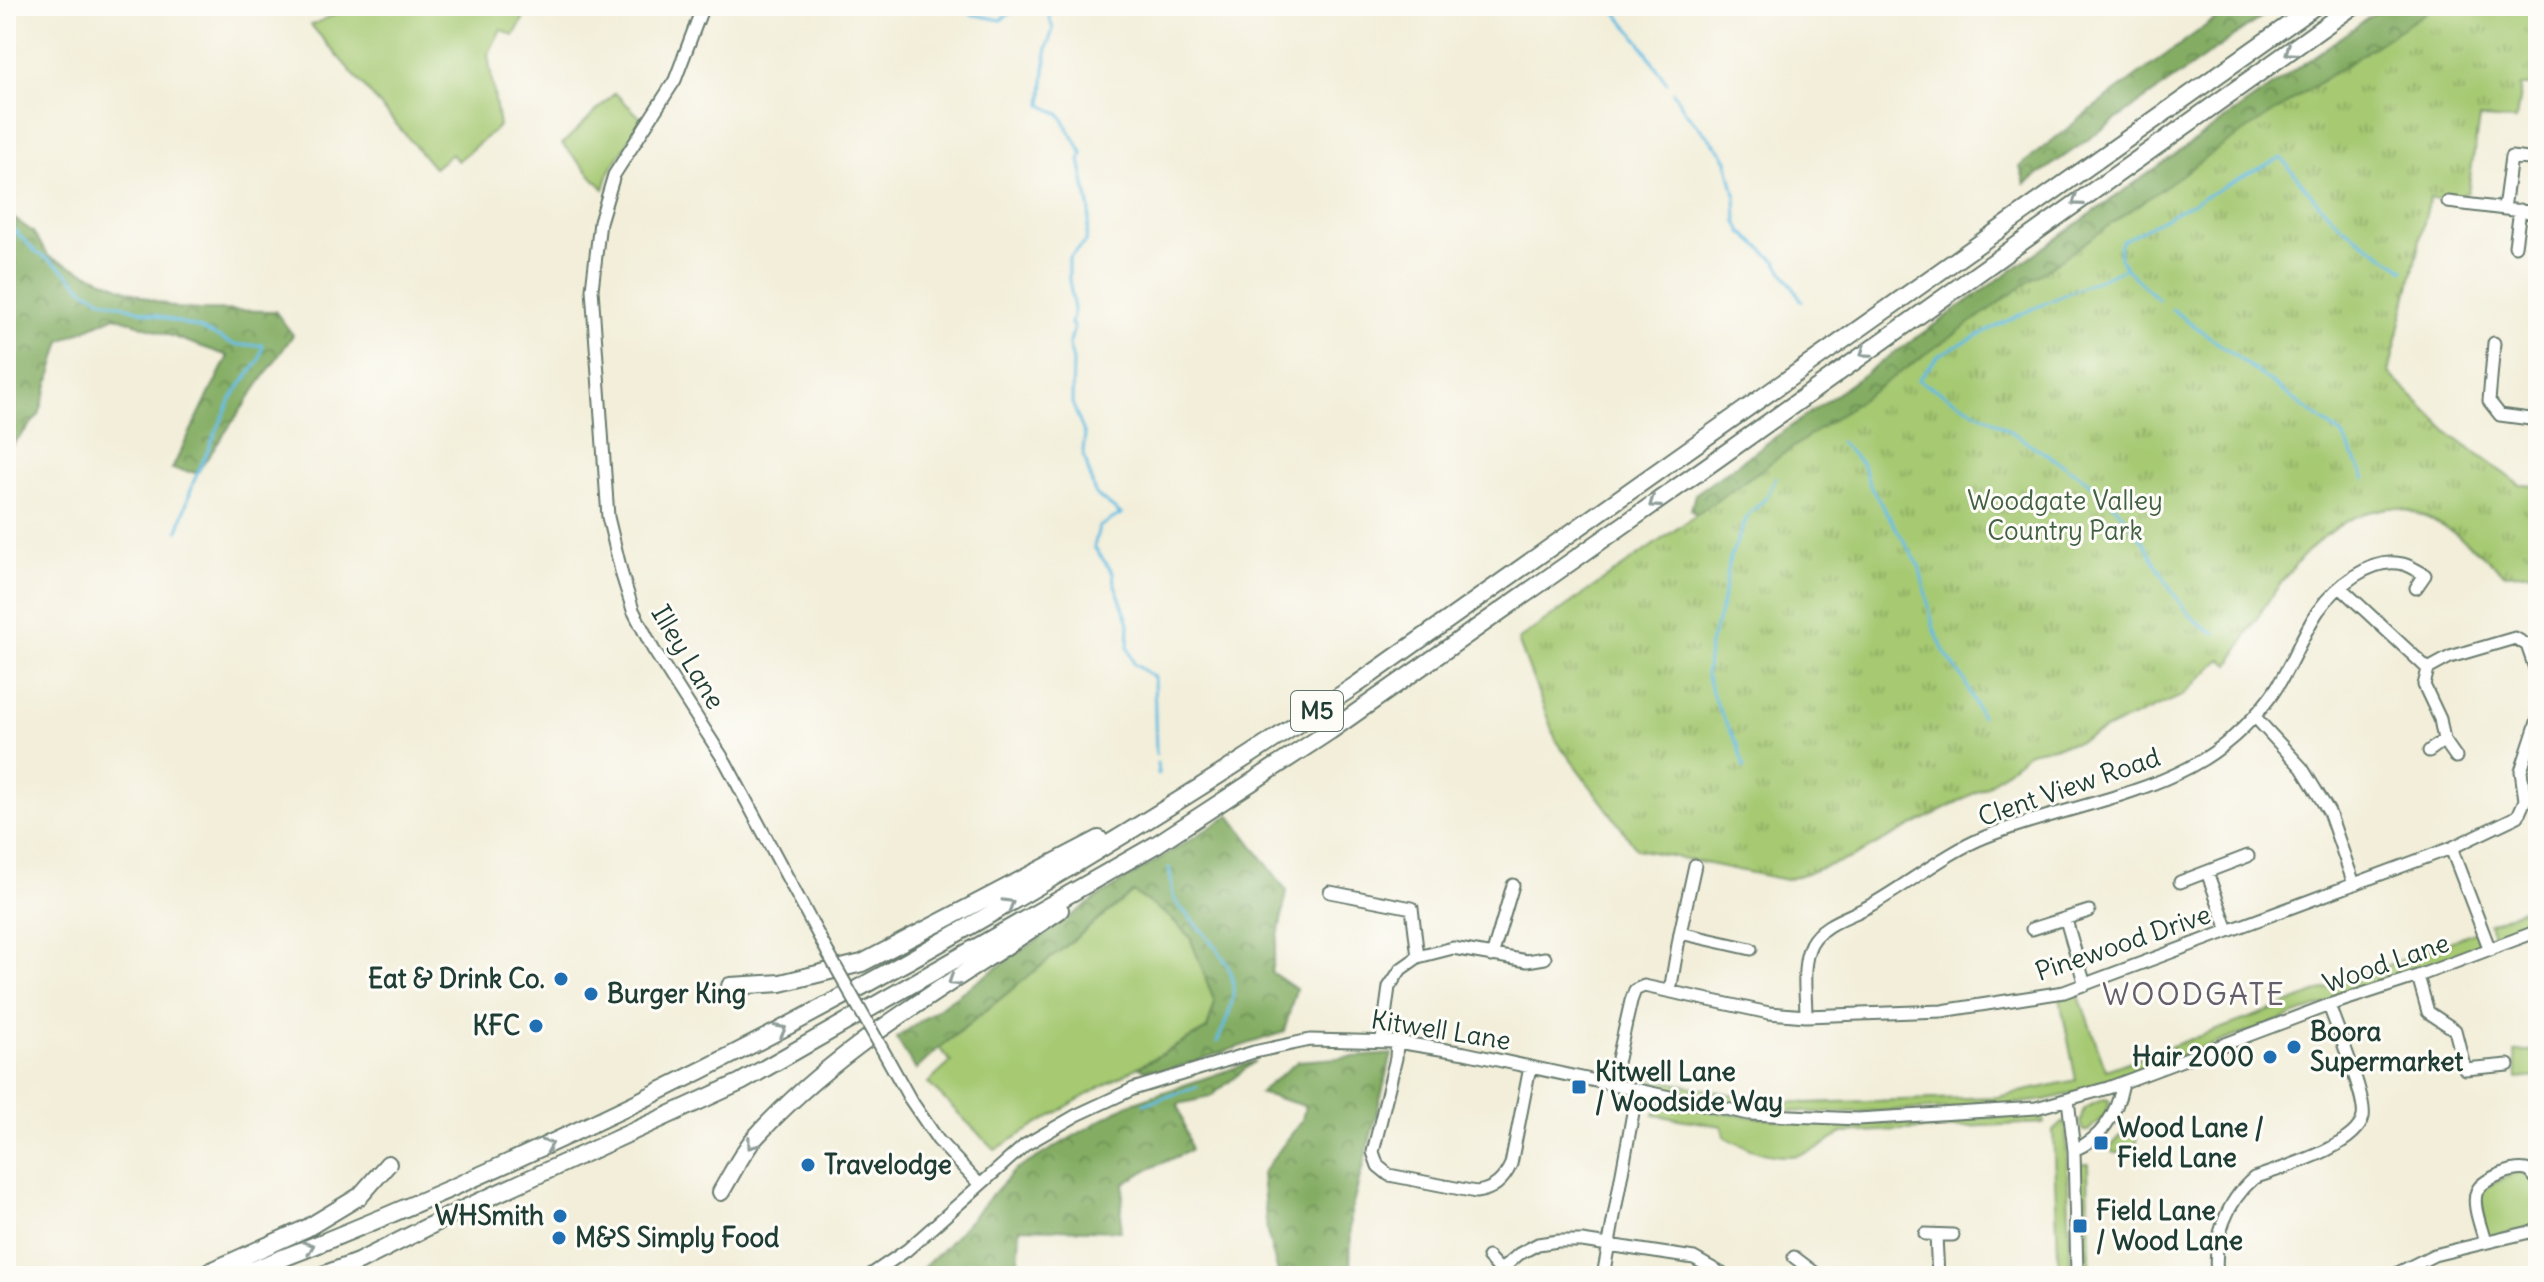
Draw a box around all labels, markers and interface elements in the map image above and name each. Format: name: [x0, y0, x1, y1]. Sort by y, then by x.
one-way arrow: [2284, 41, 2298, 56]
one-way arrow: [2072, 191, 2086, 206]
one-way arrow: [1860, 342, 1874, 356]
park label: Woodgate Valley Country Park: [1967, 484, 2163, 547]
one-way arrow: [1649, 493, 1663, 508]
street label: Illey Lane: [644, 599, 732, 715]
road number: M5: [1291, 691, 1343, 731]
street label: Clent View Road: [1973, 740, 2164, 833]
street label: Pinewood Drive: [2031, 897, 2215, 988]
one-way arrow: [1000, 898, 1015, 914]
street label: Wood Lane: [2318, 926, 2453, 1000]
place label: Eat & Drink Co.: [368, 962, 545, 995]
marker: Eat & Drink Co.: [552, 970, 570, 988]
one-way arrow: [947, 972, 962, 987]
district label: WOODGATE: [2102, 975, 2286, 1013]
place label: Burger King: [607, 977, 746, 1010]
marker: Burger King: [582, 985, 600, 1003]
street label: Kitwell Lane: [1369, 1002, 1513, 1057]
place label: KFC: [472, 1009, 520, 1042]
place label: Boora Supermarket: [2310, 1015, 2463, 1078]
marker: KFC: [527, 1017, 545, 1035]
one-way arrow: [773, 1024, 788, 1039]
marker: Boora Supermarket: [2285, 1038, 2303, 1056]
place label: Hair 2000: [2132, 1040, 2254, 1073]
marker: Hair 2000: [2261, 1048, 2279, 1066]
place label: Kitwell Lane / Woodside Way: [1595, 1055, 1783, 1118]
marker: Kitwell Lane / Woodside Way: [1570, 1078, 1588, 1096]
place label: Wood Lane / Field Lane: [2117, 1111, 2264, 1174]
marker: Wood Lane / Field Lane: [2092, 1134, 2110, 1152]
one-way arrow: [748, 1135, 762, 1150]
one-way arrow: [540, 1139, 555, 1155]
place label: Travelodge: [824, 1148, 952, 1181]
marker: Travelodge: [799, 1156, 817, 1174]
place label: Field Lane / Wood Lane: [2096, 1194, 2243, 1257]
place label: WHSmith: [435, 1199, 544, 1232]
marker: WHSmith: [551, 1207, 569, 1225]
marker: Field Lane / Wood Lane: [2071, 1217, 2089, 1235]
place label: M&S Simply Food: [575, 1221, 779, 1254]
marker: M&S Simply Food: [550, 1229, 568, 1247]
one-way arrow: [301, 1240, 315, 1257]

